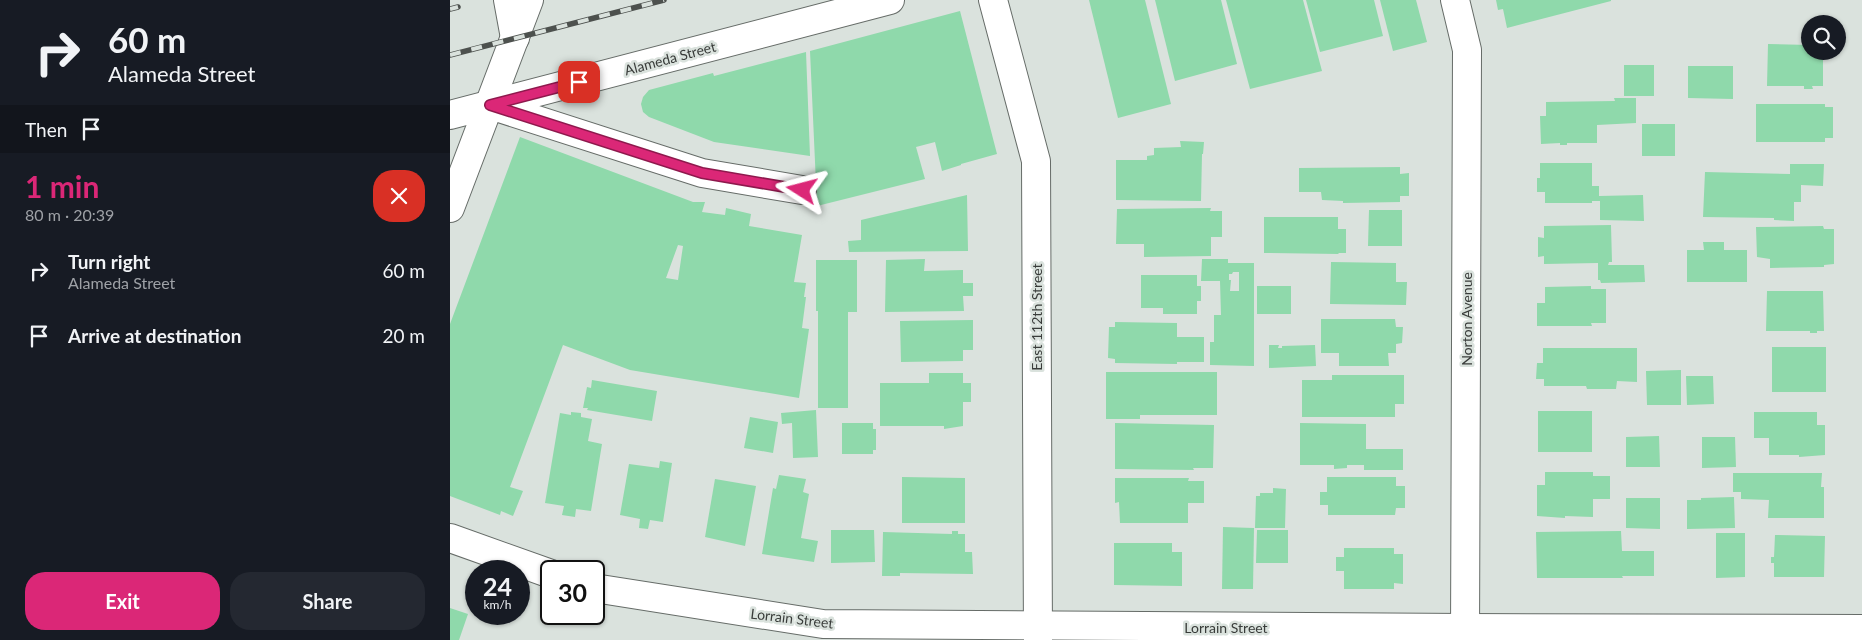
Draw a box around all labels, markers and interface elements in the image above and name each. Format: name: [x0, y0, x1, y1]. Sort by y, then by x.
map controls: [1801, 15, 1846, 60]
button: search: [1801, 15, 1846, 60]
text: 60 m: [108, 18, 186, 60]
icon: right: [25, 20, 90, 85]
street label: Alameda Street: [622, 38, 718, 78]
text: Alameda Street: [108, 60, 256, 87]
pin: [558, 61, 600, 103]
icon: arrive: [565, 68, 593, 96]
icon: arrive: [77, 115, 105, 143]
text: Then: [25, 118, 67, 141]
position arrow: [775, 163, 827, 215]
text: 1 min: [25, 168, 99, 204]
button: close: [373, 170, 425, 222]
text: 80 m · 20:39: [25, 205, 114, 224]
text: Turn right: [68, 250, 150, 273]
icon: right: [25, 257, 53, 285]
text: 60 m: [382, 259, 425, 282]
street label: East 112th Street: [1028, 263, 1045, 371]
street label: Norton Avenue: [1458, 272, 1475, 366]
text: Alameda Street: [68, 273, 175, 292]
icon: arrive: [25, 322, 53, 350]
text: Arrive at destination: [68, 324, 241, 347]
text: 20 m: [382, 324, 425, 347]
speed limit sign: 30: [540, 560, 605, 625]
text: 24: [483, 571, 512, 601]
button: Exit: [25, 572, 220, 630]
button: Share: [230, 572, 425, 630]
text: km/h: [483, 597, 512, 612]
street label: Lorrain Street: [750, 604, 834, 632]
street label: Lorrain Street: [1184, 619, 1268, 636]

